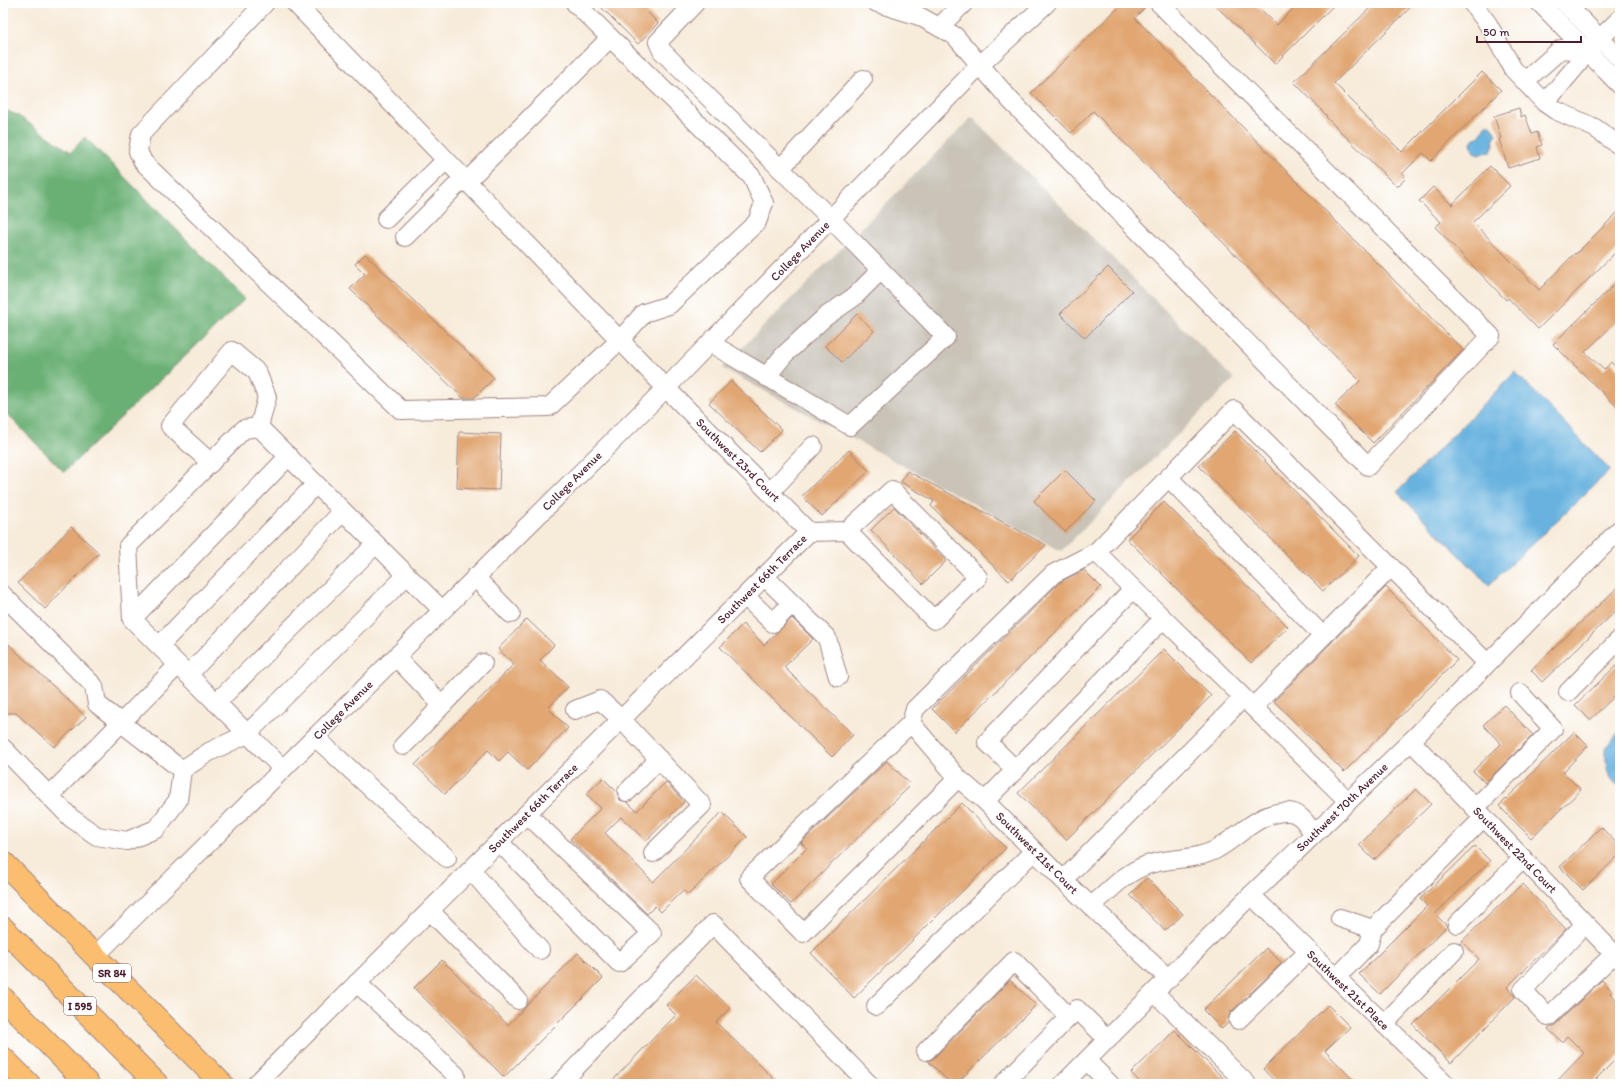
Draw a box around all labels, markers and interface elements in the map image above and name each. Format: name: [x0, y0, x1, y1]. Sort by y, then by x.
scale bar: [1477, 18, 1581, 44]
text: 50 m: [1483, 25, 1509, 39]
street label: College Avenue: [768, 218, 832, 284]
street label: Southwest 23rd Court: [693, 415, 783, 505]
street label: College Avenue: [539, 448, 605, 514]
street label: Southwest 66th Terrace: [714, 531, 810, 627]
street label: College Avenue: [310, 677, 376, 743]
street label: Southwest 66th Terrace: [485, 760, 581, 856]
street label: Southwest 70th Avenue: [1293, 760, 1391, 854]
street label: Southwest 22nd Court: [1470, 804, 1560, 896]
street label: Southwest 21st Court: [993, 809, 1081, 897]
street label: Southwest 21st Place: [1304, 947, 1392, 1033]
road number: SR 84: [93, 964, 131, 982]
road number: I 595: [64, 997, 96, 1015]

